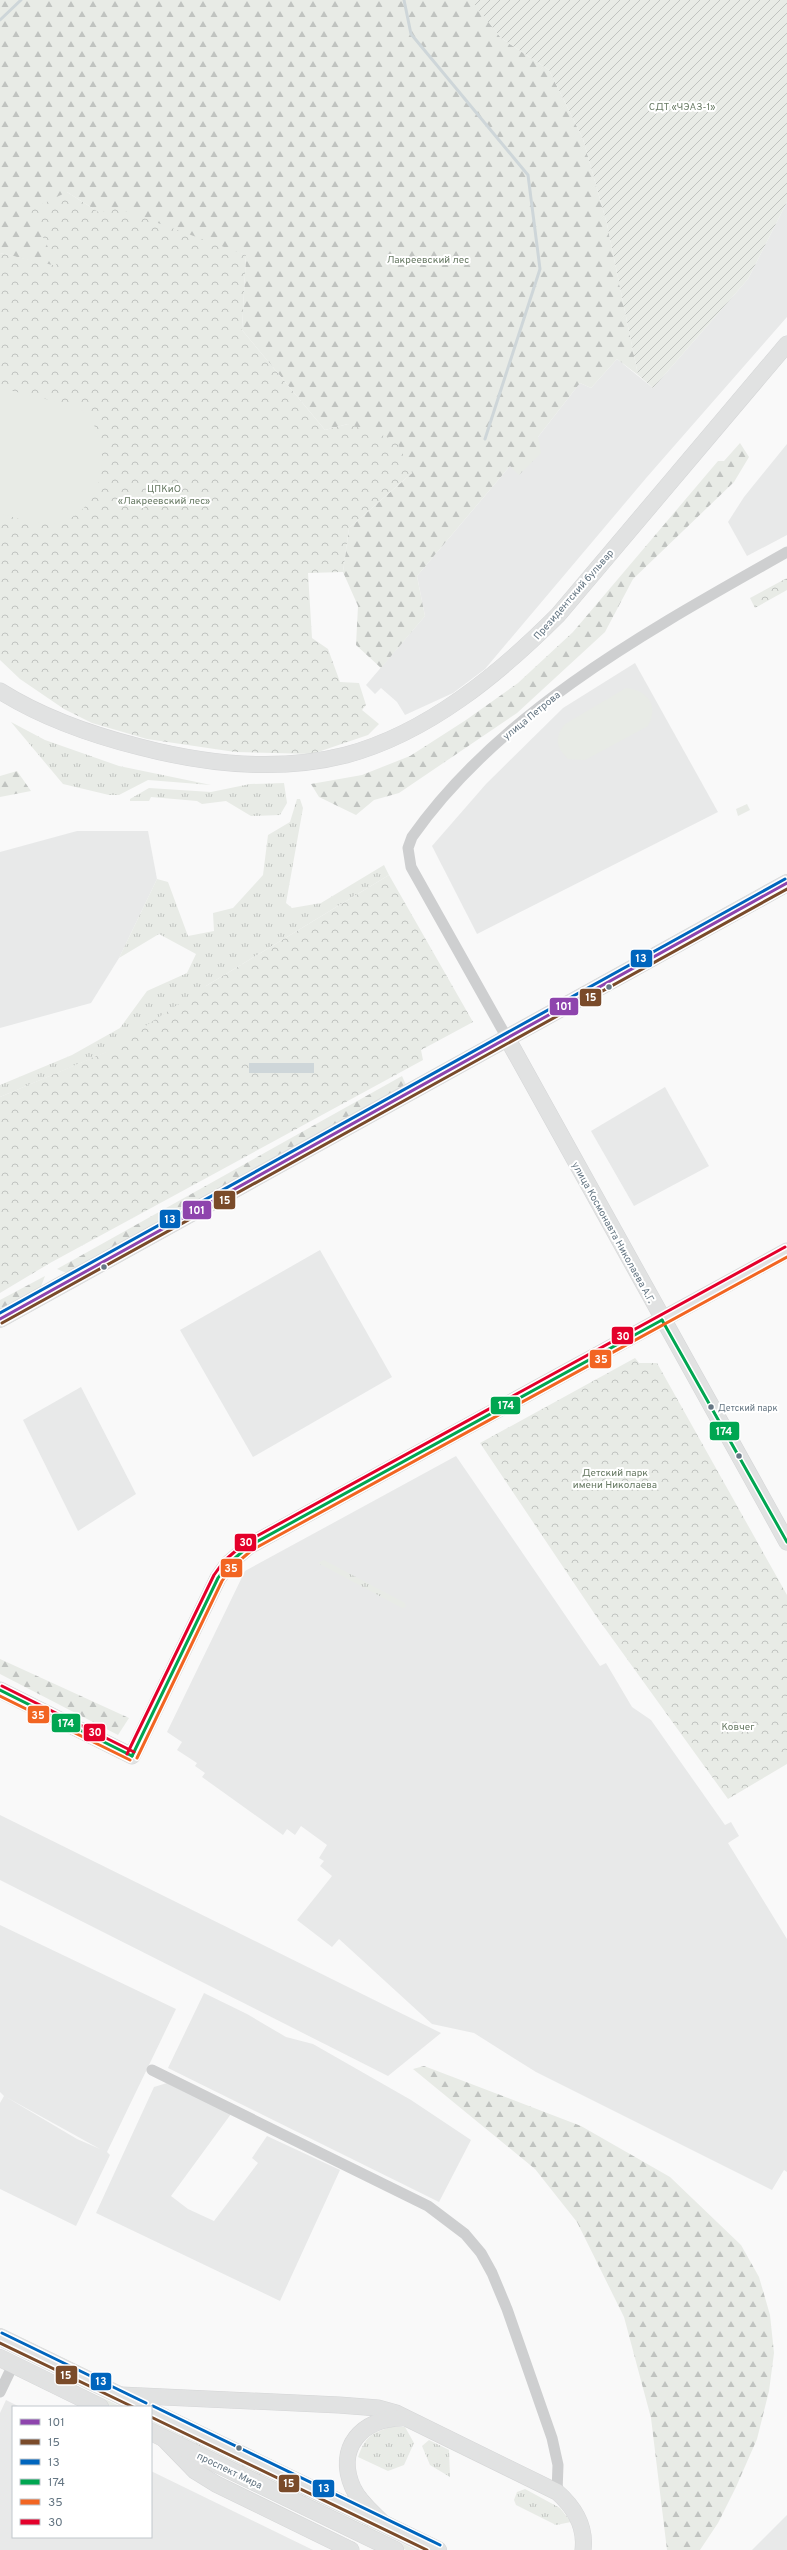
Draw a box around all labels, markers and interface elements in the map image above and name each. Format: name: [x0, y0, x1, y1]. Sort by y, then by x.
park label: СДТ «ЧЭАЗ-1»: [649, 101, 715, 114]
park label: Лакреевский лес: [387, 254, 469, 267]
park label: ЦПКиО «Лакреевский лес»: [118, 483, 210, 508]
street label: Президентский бульвар: [531, 547, 617, 643]
street label: улица Петрова: [501, 689, 563, 743]
line badge: 13: [630, 949, 653, 968]
text: 13: [636, 952, 647, 966]
unlabelled marker: [604, 982, 614, 992]
line badge: 15: [579, 988, 602, 1007]
text: 15: [585, 991, 597, 1005]
line badge: 101: [549, 997, 579, 1016]
text: 101: [556, 1000, 572, 1014]
street label: улица Космонавта Николаева А.Г.: [568, 1160, 657, 1306]
line badge: 15: [213, 1190, 236, 1210]
text: 15: [219, 1194, 231, 1208]
line badge: 101: [182, 1200, 212, 1220]
text: 101: [189, 1204, 205, 1218]
line badge: 13: [159, 1209, 181, 1229]
text: 13: [165, 1213, 176, 1227]
unlabelled marker: [99, 1262, 109, 1272]
line badge: 30: [611, 1326, 634, 1345]
text: 30: [616, 1330, 630, 1344]
line badge: 35: [589, 1349, 612, 1369]
text: 35: [594, 1353, 608, 1367]
line badge: 174: [490, 1396, 521, 1415]
text: 174: [498, 1399, 514, 1413]
marker: Детский парк: [706, 1402, 716, 1412]
place label: Детский парк: [718, 1403, 778, 1414]
line badge: 174: [709, 1421, 740, 1441]
text: 174: [716, 1425, 732, 1439]
unlabelled marker: [734, 1451, 744, 1461]
park label: Детский парк имени Николаева: [573, 1467, 657, 1492]
line badge: 30: [234, 1533, 257, 1552]
text: 30: [239, 1536, 253, 1550]
line badge: 35: [220, 1558, 243, 1578]
text: 35: [224, 1562, 238, 1576]
line badge: 35: [27, 1705, 50, 1724]
text: 35: [31, 1709, 45, 1723]
line badge: 174: [51, 1713, 81, 1733]
text: 174: [58, 1717, 74, 1731]
park label: Ковчег: [721, 1721, 755, 1734]
line badge: 30: [83, 1723, 106, 1742]
text: 30: [88, 1726, 102, 1740]
line badge: 15: [55, 2365, 78, 2385]
text: 15: [60, 2369, 72, 2383]
line badge: 13: [90, 2372, 112, 2391]
text: 13: [96, 2375, 107, 2389]
legend: [12, 2406, 152, 2538]
text: 101: [48, 2415, 65, 2431]
text: 15: [48, 2435, 60, 2451]
unlabelled marker: [234, 2443, 244, 2453]
street label: проспект Мира: [195, 2450, 264, 2493]
text: 13: [48, 2455, 60, 2471]
line badge: 15: [278, 2474, 300, 2493]
text: 174: [48, 2475, 65, 2491]
text: 15: [283, 2477, 295, 2491]
line badge: 13: [312, 2479, 335, 2498]
text: 13: [319, 2482, 330, 2496]
text: 35: [48, 2495, 63, 2511]
text: 30: [48, 2515, 63, 2531]

